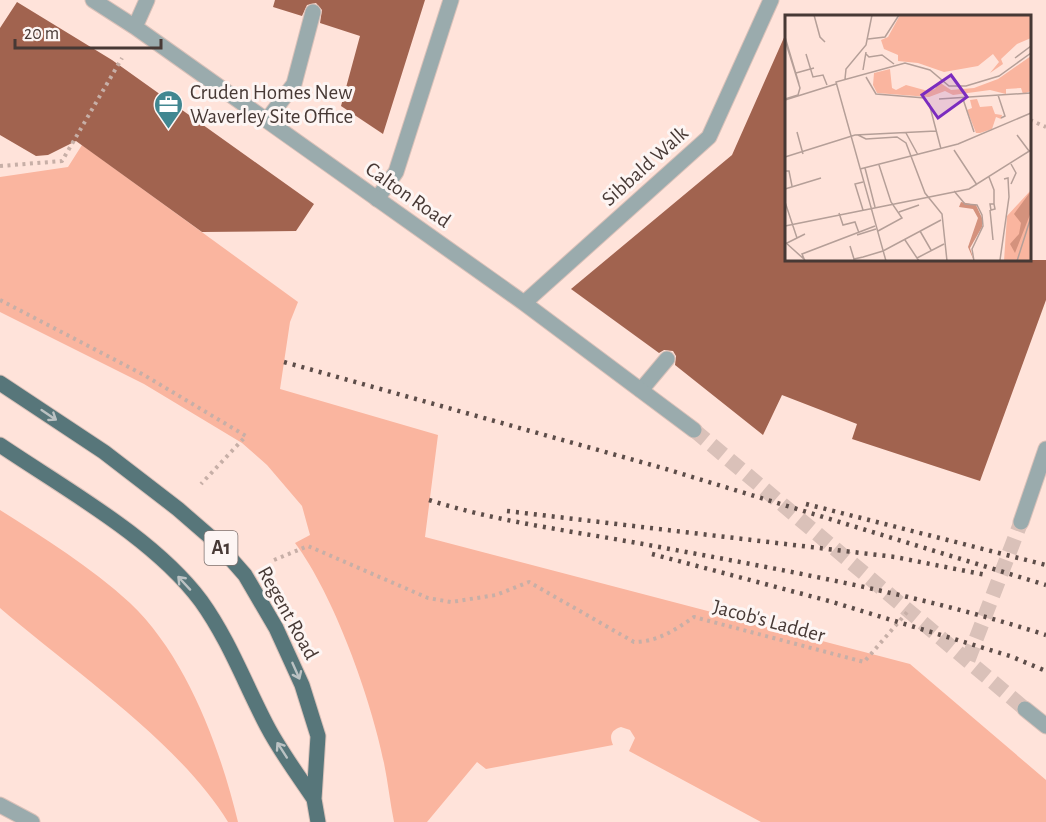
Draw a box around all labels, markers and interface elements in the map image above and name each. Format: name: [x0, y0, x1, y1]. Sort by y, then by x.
scale bar: [15, 12, 160, 50]
inset map: [785, 15, 1031, 261]
text: 20 m: [24, 25, 59, 43]
place label: Cruden Homes New Waverley Site Office: [190, 82, 353, 127]
office icon: Cruden Homes New Waverley Site Office: [153, 88, 185, 130]
street label: Sibbald Walk: [598, 122, 692, 210]
street label: Calton Road: [362, 158, 454, 232]
one-way arrow: [40, 410, 57, 422]
road number: A1: [204, 531, 238, 565]
street label: Regent Road: [254, 563, 322, 663]
one-way arrow: [177, 575, 191, 590]
street label: Jacob's Ladder: [711, 596, 828, 646]
one-way arrow: [291, 662, 303, 680]
one-way arrow: [276, 742, 288, 759]

